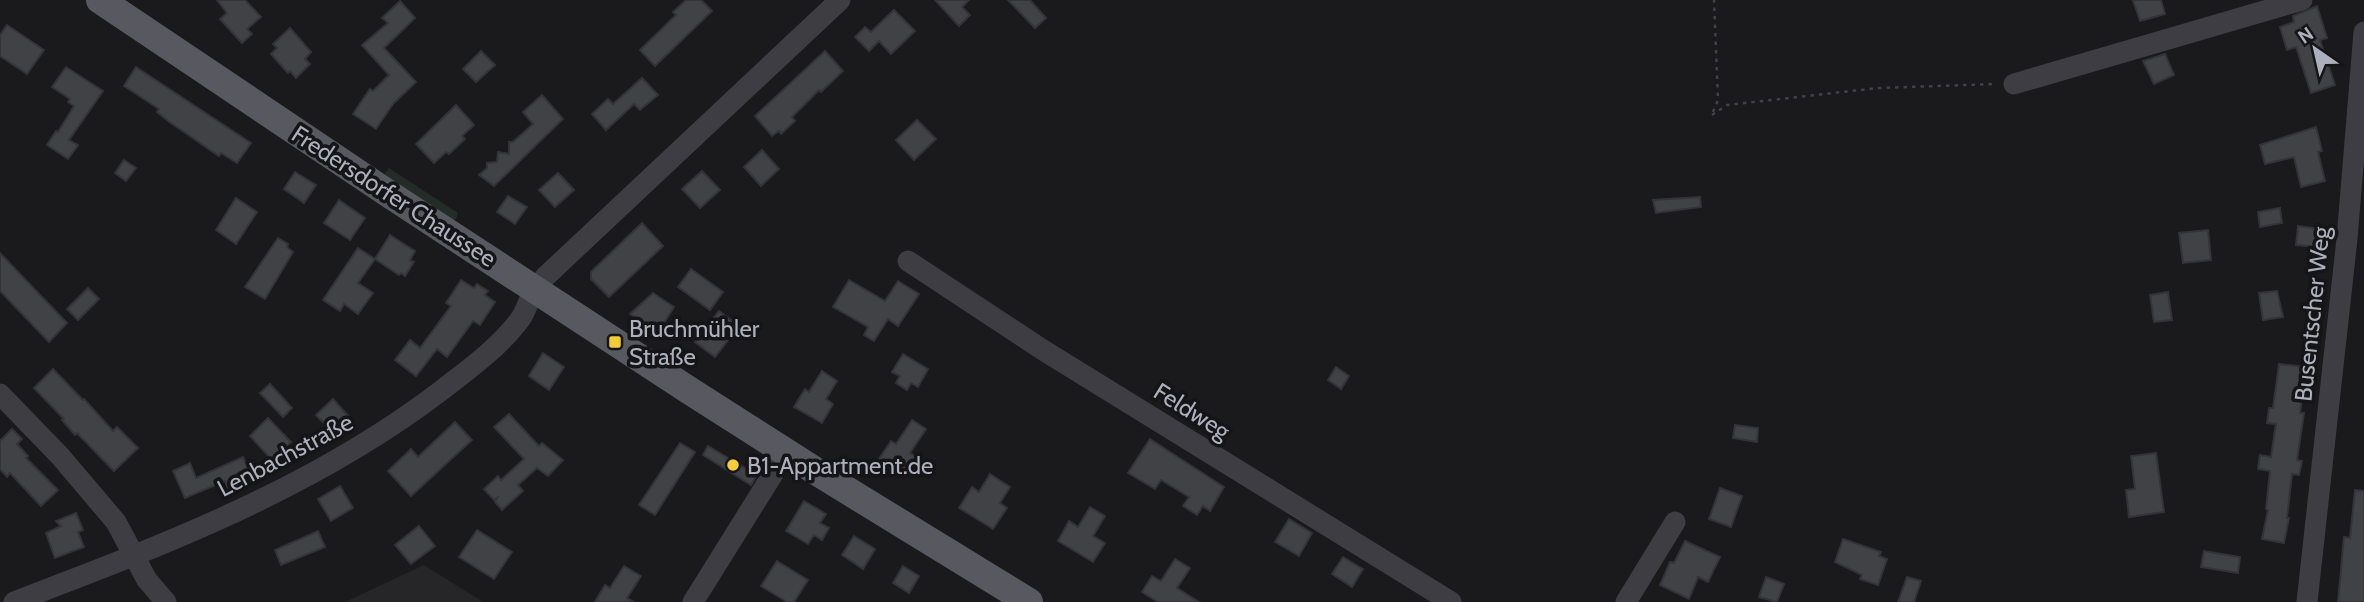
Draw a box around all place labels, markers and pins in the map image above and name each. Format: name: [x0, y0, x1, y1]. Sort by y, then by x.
place label: Bruchmühler Straße: [629, 314, 760, 371]
marker: Bruchmühler Straße: [607, 334, 623, 350]
place label: B1-Appartment.de: [747, 451, 933, 480]
marker: B1-Appartment.de: [725, 457, 741, 473]

